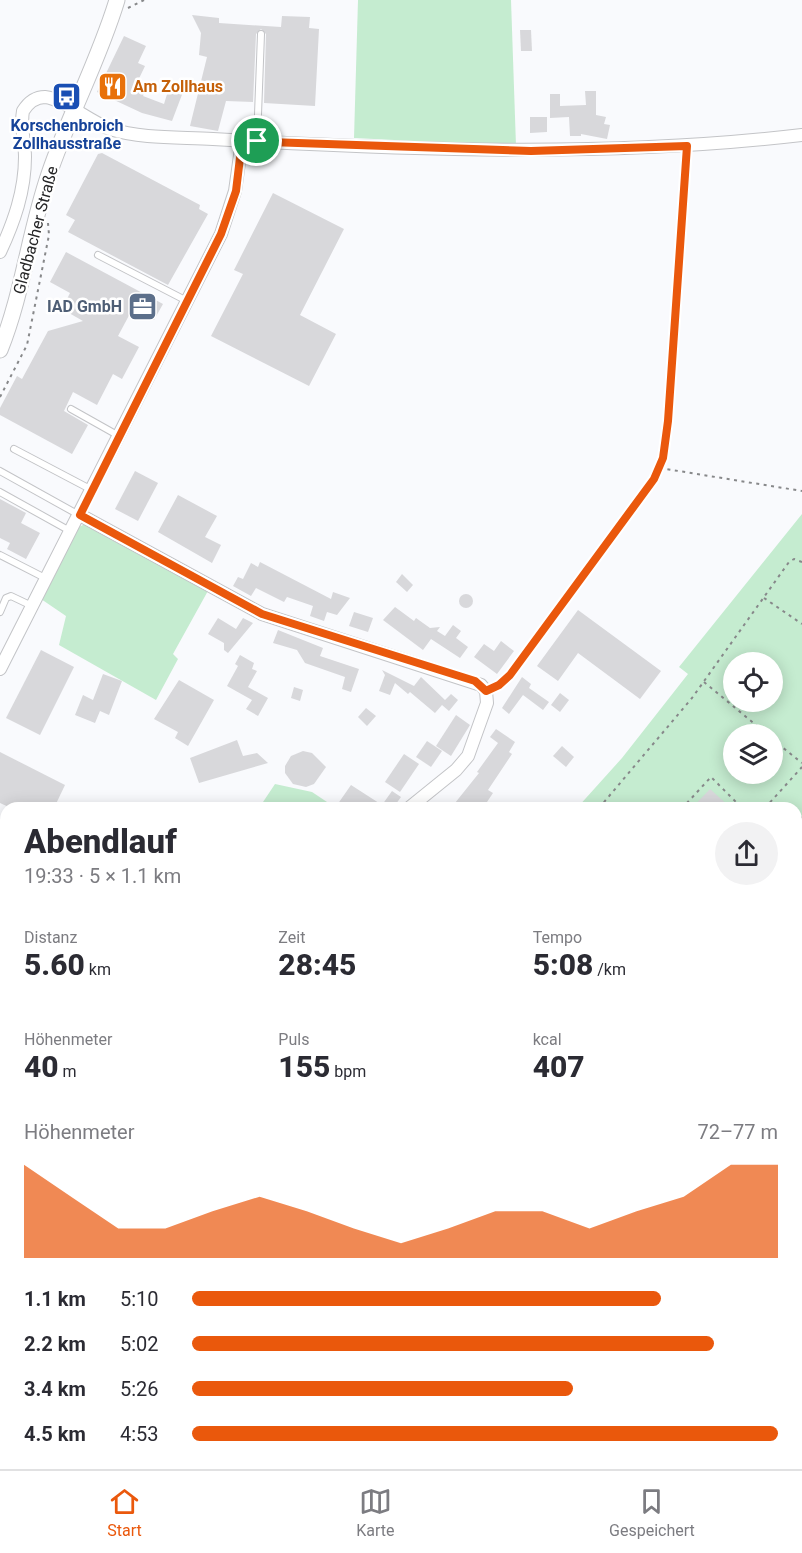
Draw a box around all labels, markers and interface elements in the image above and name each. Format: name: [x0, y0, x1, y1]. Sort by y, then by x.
restaurant icon: Am Zollhaus: [96, 70, 128, 102]
place label: Am Zollhaus: [133, 77, 223, 96]
bus stop icon: Korschenbroich Zollhausstraße: [51, 81, 83, 113]
pin: [231, 115, 282, 166]
place label: Korschenbroich Zollhausstraße: [10, 116, 124, 153]
icon: arrive: [240, 124, 273, 157]
street label: Gladbacher Straße: [9, 164, 62, 296]
office icon: IAD GmbH: [127, 290, 159, 322]
place label: IAD GmbH: [47, 297, 122, 316]
map controls: [723, 652, 783, 784]
button: locate: [723, 652, 783, 712]
button: layers: [723, 724, 783, 784]
text: Abendlauf: [24, 822, 177, 861]
button: share: [715, 822, 778, 885]
text: 19:33 · 5 × 1.1 km: [24, 864, 181, 888]
text: Distanz: [24, 928, 77, 947]
text: Zeit: [278, 928, 305, 947]
text: Tempo: [533, 928, 582, 947]
text: 5.60: [24, 947, 85, 982]
text: 28:45: [278, 947, 356, 982]
text: 5:08: [533, 947, 593, 982]
text: km: [85, 960, 111, 979]
text: /km: [593, 960, 626, 979]
text: Höhenmeter: [24, 1030, 112, 1049]
text: Puls: [278, 1030, 309, 1049]
text: kcal: [533, 1030, 562, 1049]
text: 40: [24, 1049, 59, 1084]
text: 155: [278, 1049, 330, 1084]
text: 407: [533, 1049, 585, 1084]
text: m: [59, 1062, 77, 1081]
text: bpm: [330, 1062, 366, 1081]
text: Höhenmeter: [24, 1120, 134, 1144]
text: 72–77 m: [697, 1120, 778, 1144]
text: 1.1 km: [24, 1287, 86, 1311]
text: 5:10: [120, 1287, 159, 1311]
text: 2.2 km: [24, 1332, 86, 1356]
text: 5:02: [120, 1332, 159, 1356]
text: 3.4 km: [24, 1377, 86, 1401]
text: 5:26: [120, 1377, 159, 1401]
text: 4.5 km: [24, 1422, 86, 1446]
text: 4:53: [120, 1422, 159, 1446]
tab: Start: [107, 1485, 142, 1540]
tab: Karte: [356, 1485, 395, 1540]
tab: Gespeichert: [609, 1485, 695, 1540]

